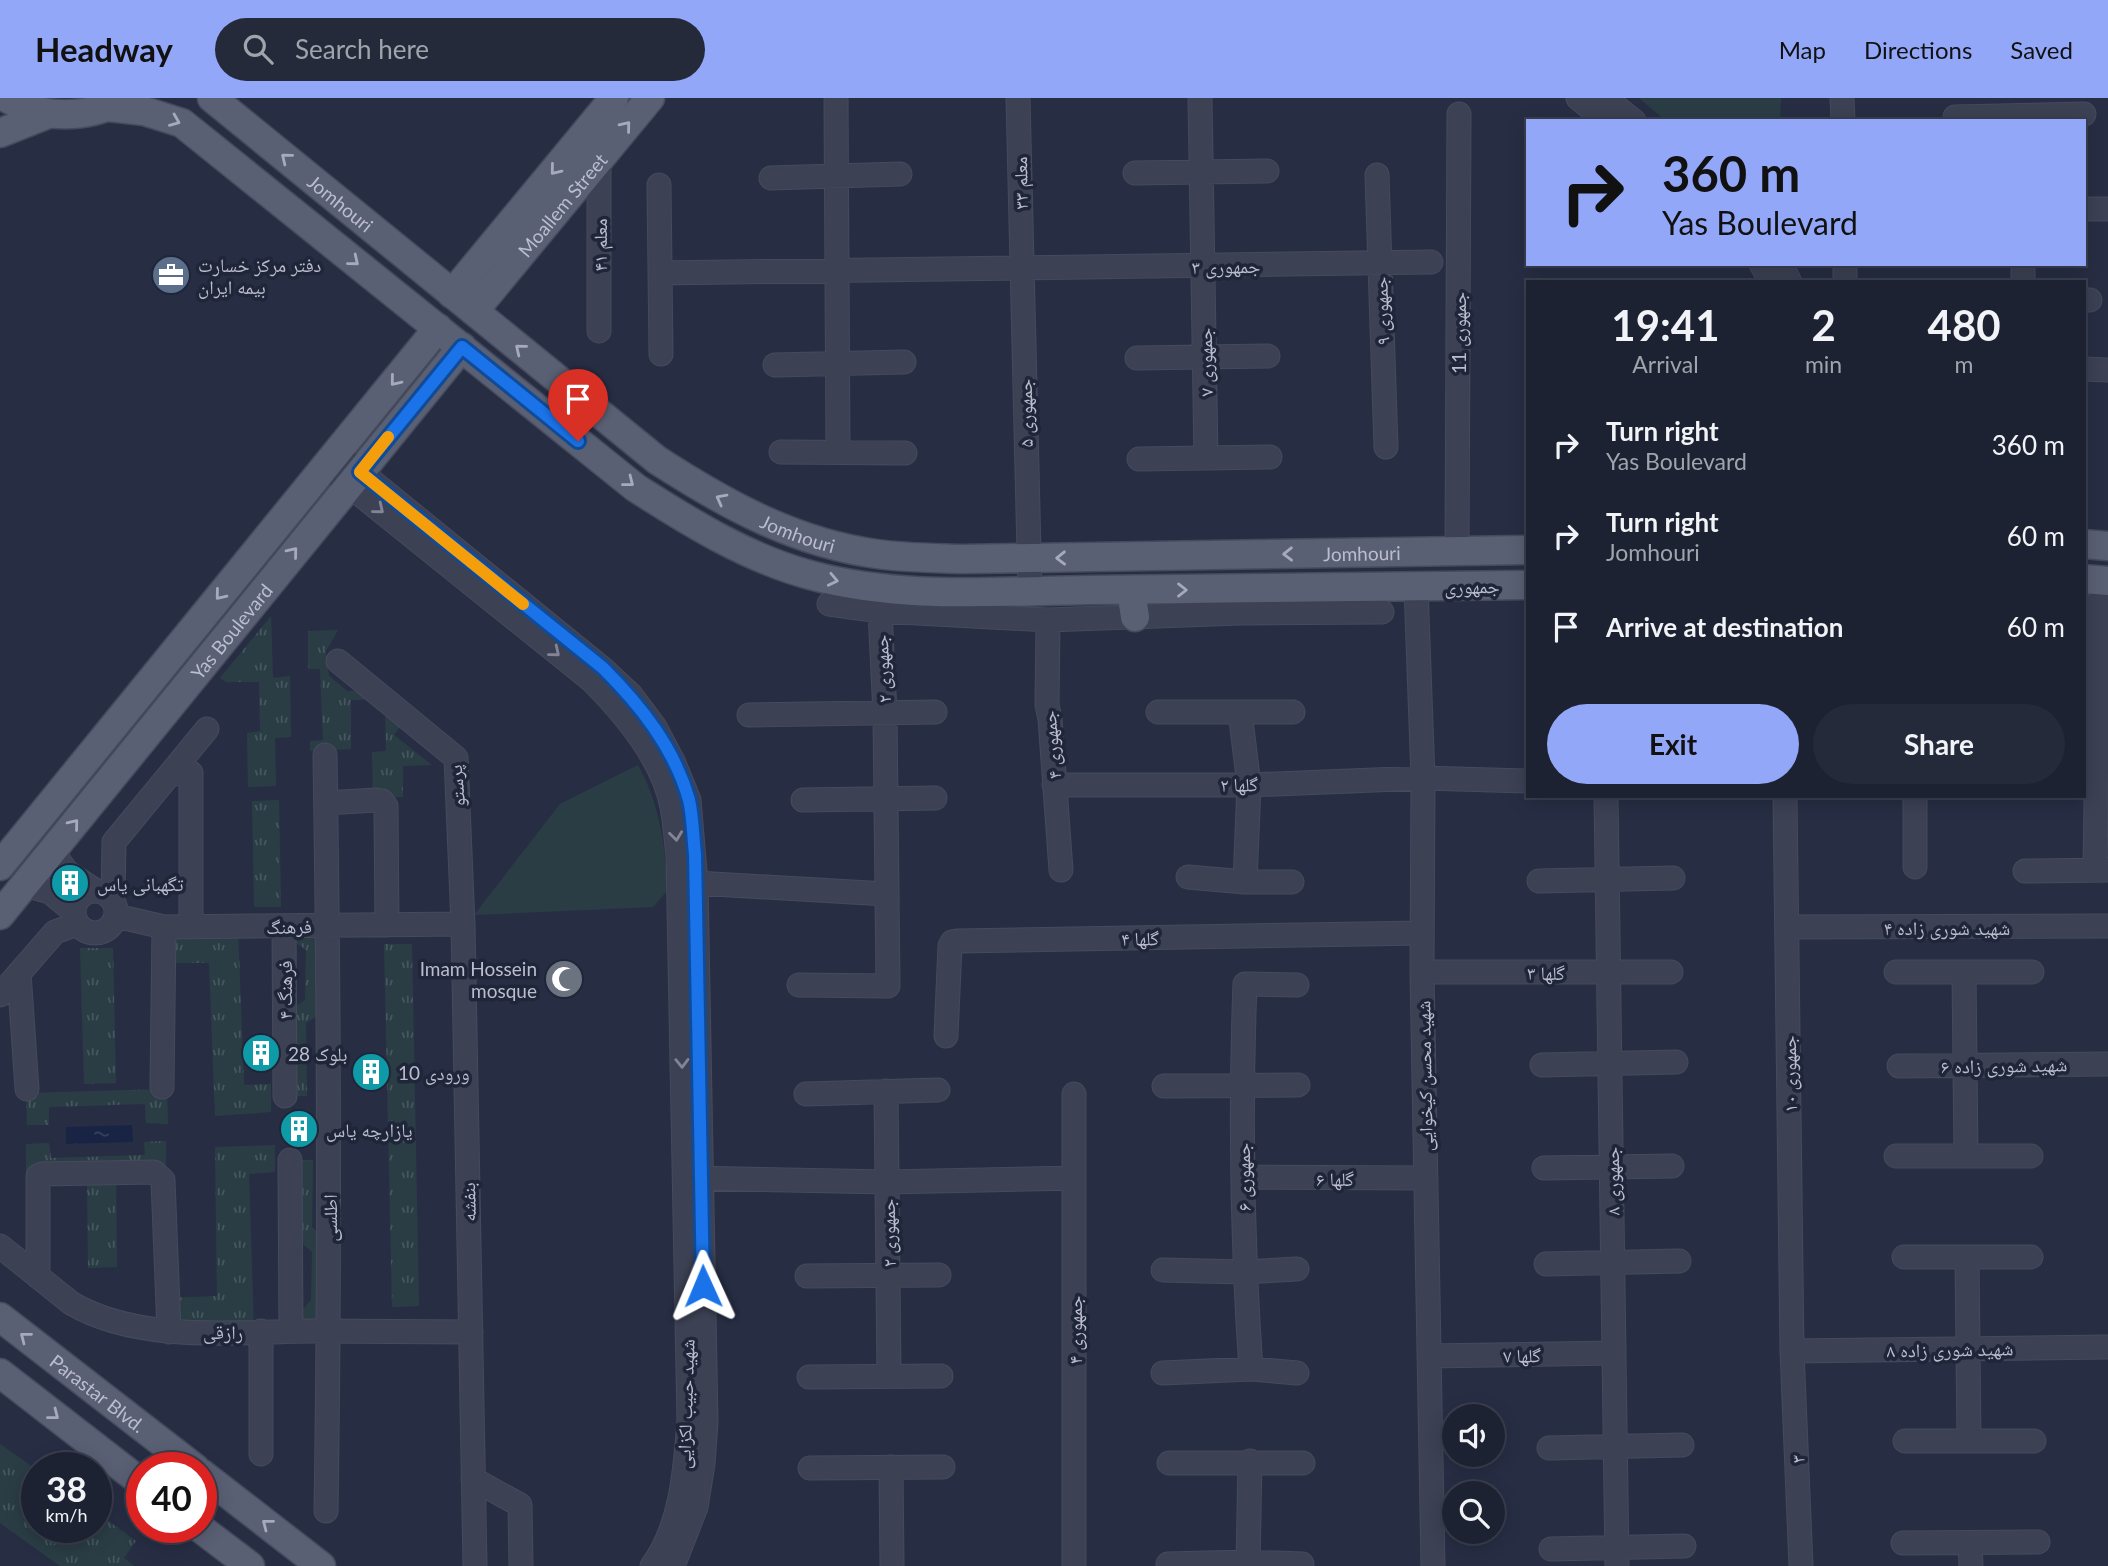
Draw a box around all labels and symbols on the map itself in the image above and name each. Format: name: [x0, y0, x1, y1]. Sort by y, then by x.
one-way arrow: [168, 113, 180, 127]
one-way arrow: [618, 122, 630, 135]
street label: Moallem Street: [513, 148, 611, 261]
one-way arrow: [281, 154, 294, 166]
street label: معلم ۳۳: [1008, 156, 1034, 210]
one-way arrow: [551, 161, 563, 174]
street label: Jomhouri: [303, 169, 378, 236]
street label: معلم ۴۱: [588, 218, 613, 272]
one-way arrow: [347, 252, 359, 265]
place label: دفتر مرکز خسارت بیمه ایران: [198, 253, 322, 299]
office icon: دفتر مرکز خسارت بیمه ایران: [150, 254, 192, 296]
street label: جمهوری ۳: [1192, 254, 1260, 279]
street label: جمهوری ۹: [1368, 276, 1395, 346]
street label: جمهوری 11: [1447, 292, 1471, 374]
street label: جمهوری ۷: [1193, 328, 1218, 396]
one-way arrow: [515, 344, 527, 357]
pin: [548, 369, 608, 441]
one-way arrow: [391, 372, 403, 385]
street label: جمهوری ۵: [1013, 379, 1038, 447]
one-way arrow: [622, 473, 634, 486]
one-way arrow: [716, 494, 728, 508]
one-way arrow: [370, 501, 383, 513]
street label: Jomhouri: [757, 509, 838, 557]
street label: Jomhouri: [1323, 541, 1401, 565]
one-way arrow: [1282, 546, 1293, 562]
one-way arrow: [285, 547, 298, 559]
one-way arrow: [1055, 550, 1065, 566]
one-way arrow: [827, 571, 839, 586]
street label: جمهوری: [1444, 574, 1500, 599]
street label: Yas Boulevard: [185, 579, 277, 683]
one-way arrow: [1177, 582, 1187, 598]
one-way arrow: [216, 586, 228, 599]
street label: جمهوری ۲: [869, 634, 896, 704]
one-way arrow: [548, 643, 560, 656]
street label: جمهوری ۴: [1037, 710, 1066, 780]
street label: پرستو: [443, 764, 470, 808]
street label: گلها ۲: [1220, 772, 1258, 797]
one-way arrow: [65, 819, 78, 832]
one-way arrow: [668, 830, 683, 842]
building icon: تگهبانی یاس: [49, 862, 91, 904]
place label: تگهبانی یاس: [97, 872, 184, 896]
street label: فرهنگ: [266, 914, 312, 939]
street label: شهید شوری زاده ۴: [1884, 916, 2010, 940]
street label: گلها ۴: [1121, 926, 1159, 951]
place label: Imam Hossein mosque: [420, 957, 537, 1002]
mosque icon: Imam Hossein mosque: [543, 958, 585, 1000]
street label: فرهنگ ۴: [273, 960, 297, 1020]
street label: گلها ۳: [1527, 961, 1565, 985]
street label: شهید محسن کیخوایی: [1411, 1000, 1438, 1152]
building icon: بلوک 28: [240, 1032, 282, 1074]
street label: جمهوری ۱۰: [1777, 1035, 1802, 1113]
place label: بلوک 28: [288, 1042, 347, 1066]
building icon: ورودی 10: [350, 1051, 392, 1093]
street label: شهید شوری زاده ۶: [1940, 1052, 2068, 1079]
one-way arrow: [674, 1059, 690, 1069]
place label: ورودی 10: [398, 1061, 470, 1085]
building icon: یازارچه یاس: [278, 1108, 320, 1150]
place label: یازارچه یاس: [326, 1118, 413, 1142]
street label: جمهوری ۶: [1231, 1143, 1256, 1211]
street label: جمهوری ۸: [1600, 1147, 1625, 1215]
street label: گلها ۶: [1316, 1167, 1354, 1191]
street label: بنفشه: [456, 1182, 480, 1222]
street label: اطلسی: [318, 1194, 342, 1242]
street label: جمهوری ۲: [876, 1199, 901, 1267]
position arrow: [666, 1249, 740, 1323]
street label: جمهوری ۴: [1063, 1296, 1087, 1364]
street label: رازقی: [203, 1320, 243, 1344]
one-way arrow: [20, 1332, 33, 1345]
street label: شهید شوری زاده ۸: [1886, 1336, 2014, 1363]
street label: شهید حبیب لکزایی: [671, 1339, 700, 1469]
street label: گلها ۷: [1503, 1343, 1541, 1368]
street label: Parastar Blvd.: [46, 1349, 150, 1437]
one-way arrow: [46, 1406, 59, 1419]
speed limit sign: 40: [126, 1452, 217, 1543]
street label: ۳: [1785, 1454, 1809, 1464]
one-way arrow: [263, 1520, 275, 1533]

